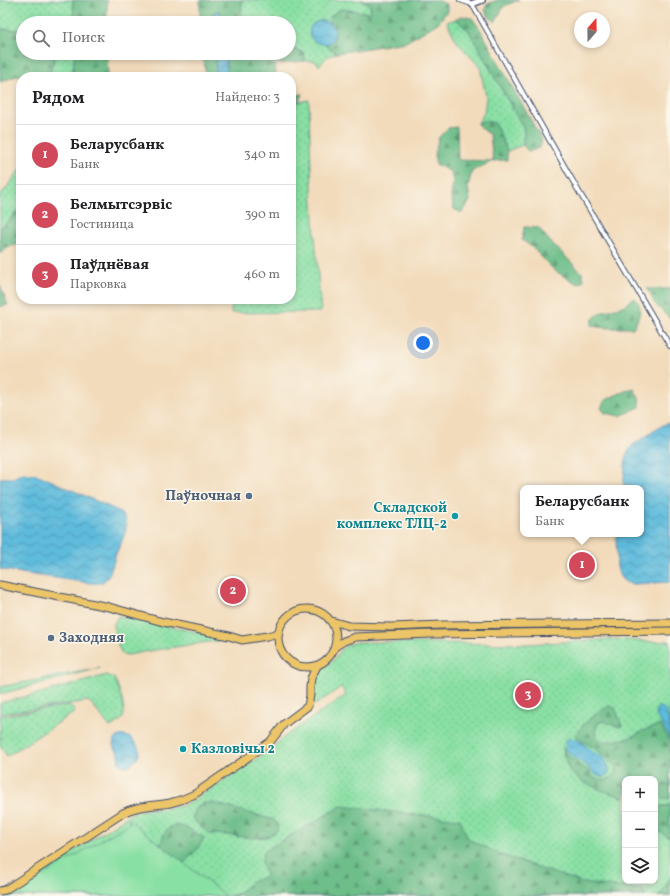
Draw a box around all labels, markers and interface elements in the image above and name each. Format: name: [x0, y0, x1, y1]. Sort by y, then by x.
north arrow: [574, 12, 610, 48]
search box: [16, 16, 296, 60]
icon: search: [30, 27, 52, 49]
text: Поиск: [62, 28, 105, 49]
text: Рядом: [32, 87, 85, 110]
text: Найдено: 3: [215, 89, 280, 107]
text: Беларусбанк: [70, 135, 164, 156]
text: 1: [42, 146, 48, 164]
text: 340 m: [244, 146, 280, 164]
text: Банк: [70, 156, 99, 174]
text: Белмытсэрвіс: [70, 195, 172, 216]
text: 2: [42, 206, 48, 224]
text: 390 m: [245, 206, 280, 224]
text: Гостиница: [70, 216, 134, 234]
text: Паўднёвая: [70, 255, 149, 276]
text: 3: [42, 266, 48, 284]
text: 460 m: [244, 266, 280, 284]
text: Парковка: [70, 276, 127, 294]
your location: [413, 333, 433, 353]
popup: [520, 485, 644, 537]
place label: Паўночная: [165, 487, 241, 506]
marker: Паўночная: [244, 491, 254, 501]
text: Беларусбанк: [535, 492, 629, 513]
place label: Складской комплекс ТЛЦ-2: [337, 499, 447, 534]
marker: Складской комплекс ТЛЦ-2: [450, 511, 460, 521]
text: Банк: [535, 513, 564, 531]
pin: 1: [569, 550, 595, 580]
pin: 2: [220, 576, 246, 606]
place label: Заходняя: [59, 629, 124, 648]
marker: Заходняя: [46, 633, 56, 643]
pin: 3: [515, 680, 541, 710]
place label: Казловічы 2: [191, 740, 275, 759]
marker: Казловічы 2: [178, 744, 188, 754]
map controls: [622, 776, 658, 884]
button: +: [622, 776, 658, 812]
button: −: [622, 812, 658, 848]
button: layers: [622, 848, 658, 884]

